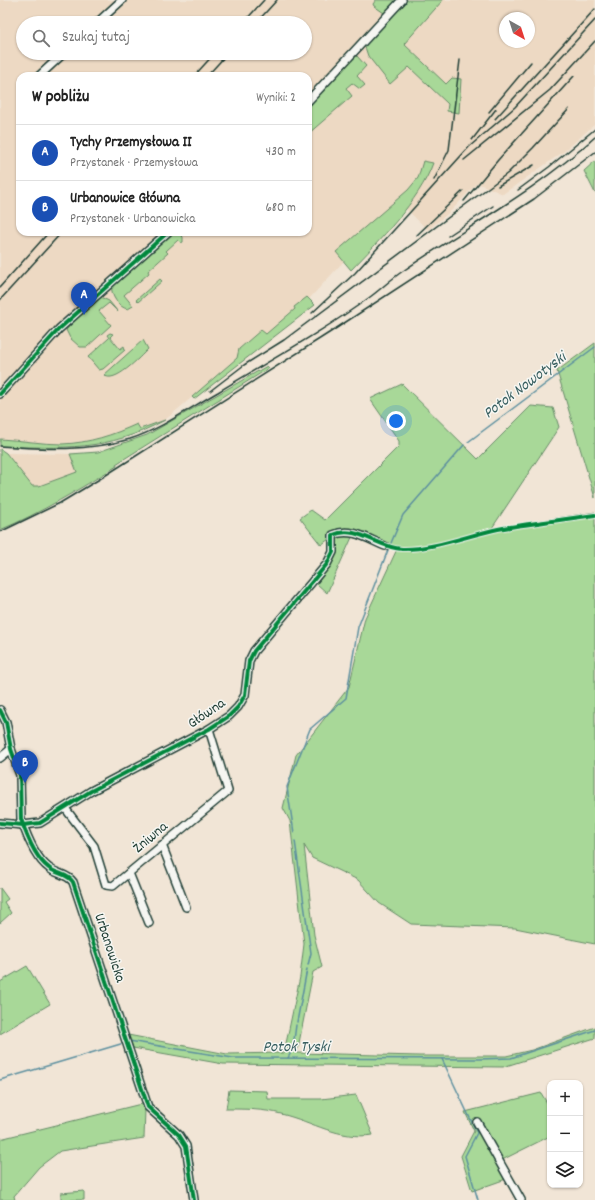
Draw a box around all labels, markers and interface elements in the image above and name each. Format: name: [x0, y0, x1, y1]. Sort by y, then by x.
north arrow: [499, 12, 535, 48]
search box: [16, 16, 312, 60]
icon: search: [30, 27, 52, 49]
text: Szukaj tutaj: [62, 27, 130, 49]
text: W pobliżu: [32, 86, 89, 110]
text: Wyniki: 2: [256, 89, 296, 108]
text: Tychy Przemysłowa II: [70, 132, 192, 154]
text: A: [41, 143, 49, 162]
text: 430 m: [266, 143, 296, 162]
text: Przystanek · Przemysłowa: [70, 154, 198, 173]
text: Urbanowice Główna: [70, 188, 180, 210]
text: B: [42, 199, 48, 218]
text: 680 m: [265, 199, 296, 218]
text: Przystanek · Urbanowicka: [70, 210, 195, 229]
pin: A: [71, 282, 97, 315]
water label: Potok Nowotyski: [479, 345, 574, 425]
your location: [386, 411, 406, 431]
street label: Główna: [184, 693, 231, 735]
pin: B: [12, 750, 38, 783]
street label: Żniwna: [129, 816, 174, 859]
street label: Urbanowicka: [87, 911, 131, 986]
water label: Potok Tyski: [263, 1036, 332, 1059]
map controls: [547, 1080, 583, 1188]
button: +: [547, 1080, 583, 1116]
button: −: [547, 1116, 583, 1152]
button: layers: [547, 1152, 583, 1188]

